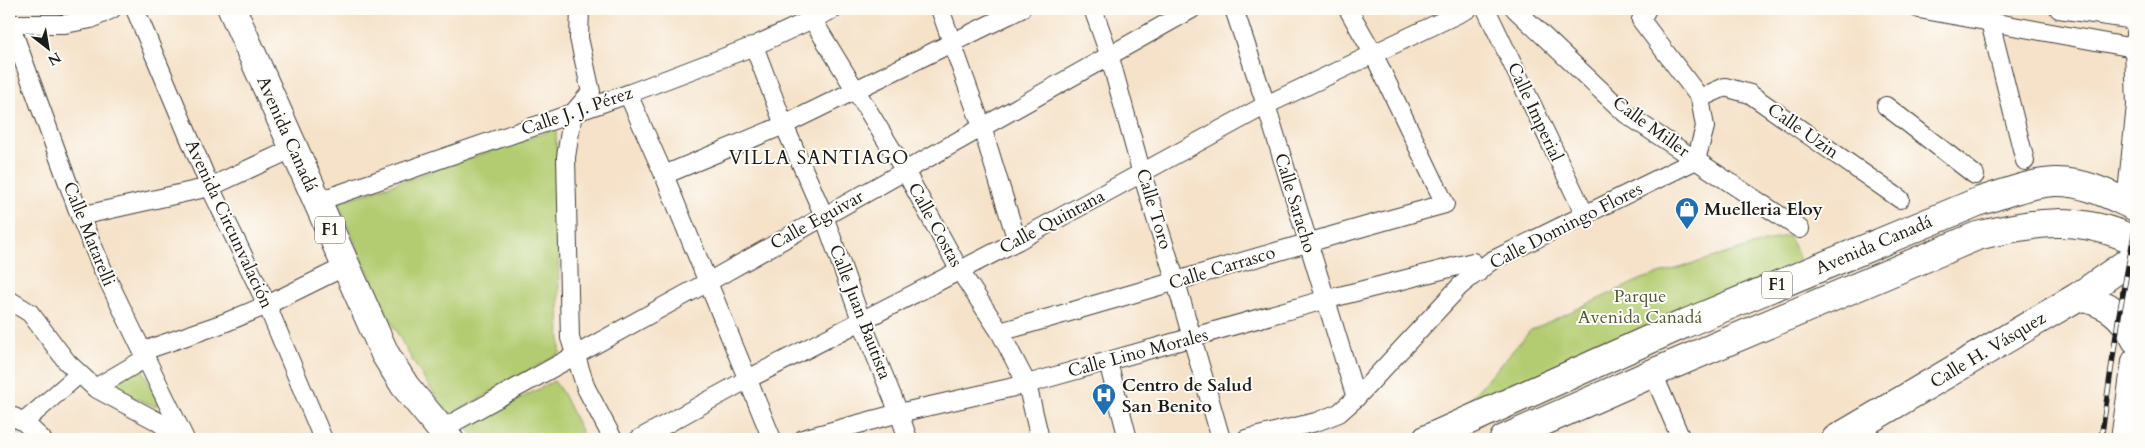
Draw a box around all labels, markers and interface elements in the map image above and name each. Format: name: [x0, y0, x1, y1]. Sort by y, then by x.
north arrow: [22, 22, 72, 72]
text: N: [44, 47, 65, 70]
street label: Calle Imperial: [1501, 58, 1569, 166]
street label: Avenida Canadá: [250, 72, 324, 196]
street label: Calle J. J. Pérez: [518, 80, 636, 142]
street label: Calle Miller: [1607, 91, 1695, 164]
street label: Calle Uzin: [1762, 97, 1844, 165]
street label: Avenida Circunvalación: [179, 135, 279, 313]
district label: VILLA SANTIAGO: [729, 145, 909, 171]
street label: Calle Saracho: [1268, 150, 1322, 256]
street label: Calle Toro: [1130, 166, 1178, 253]
street label: Calle Domingo Flores: [1485, 177, 1647, 275]
street label: Calle Matarelli: [57, 178, 121, 290]
street label: Calle Costas: [902, 178, 968, 272]
street label: Calle Eguivar: [766, 184, 869, 256]
street label: Calle Quintana: [995, 184, 1109, 260]
shop icon: Muelleria Eloy: [1674, 196, 1700, 230]
place label: Muelleria Eloy: [1704, 197, 1824, 222]
street label: Avenida Canadá: [1812, 209, 1936, 281]
road number: F1: [315, 216, 345, 244]
street label: Calle Carrasco: [1166, 240, 1279, 296]
street label: Calle Juan Bautista: [823, 241, 897, 383]
road number: F1: [1762, 272, 1792, 298]
park label: Parque Avenida Canadá: [1578, 284, 1702, 330]
street label: Calle H. Vásquez: [1925, 306, 2051, 394]
street label: Calle Lino Morales: [1065, 322, 1211, 384]
place label: Centro de Salud San Benito: [1122, 373, 1253, 419]
hospital icon: Centro de Salud San Benito: [1091, 382, 1117, 416]

